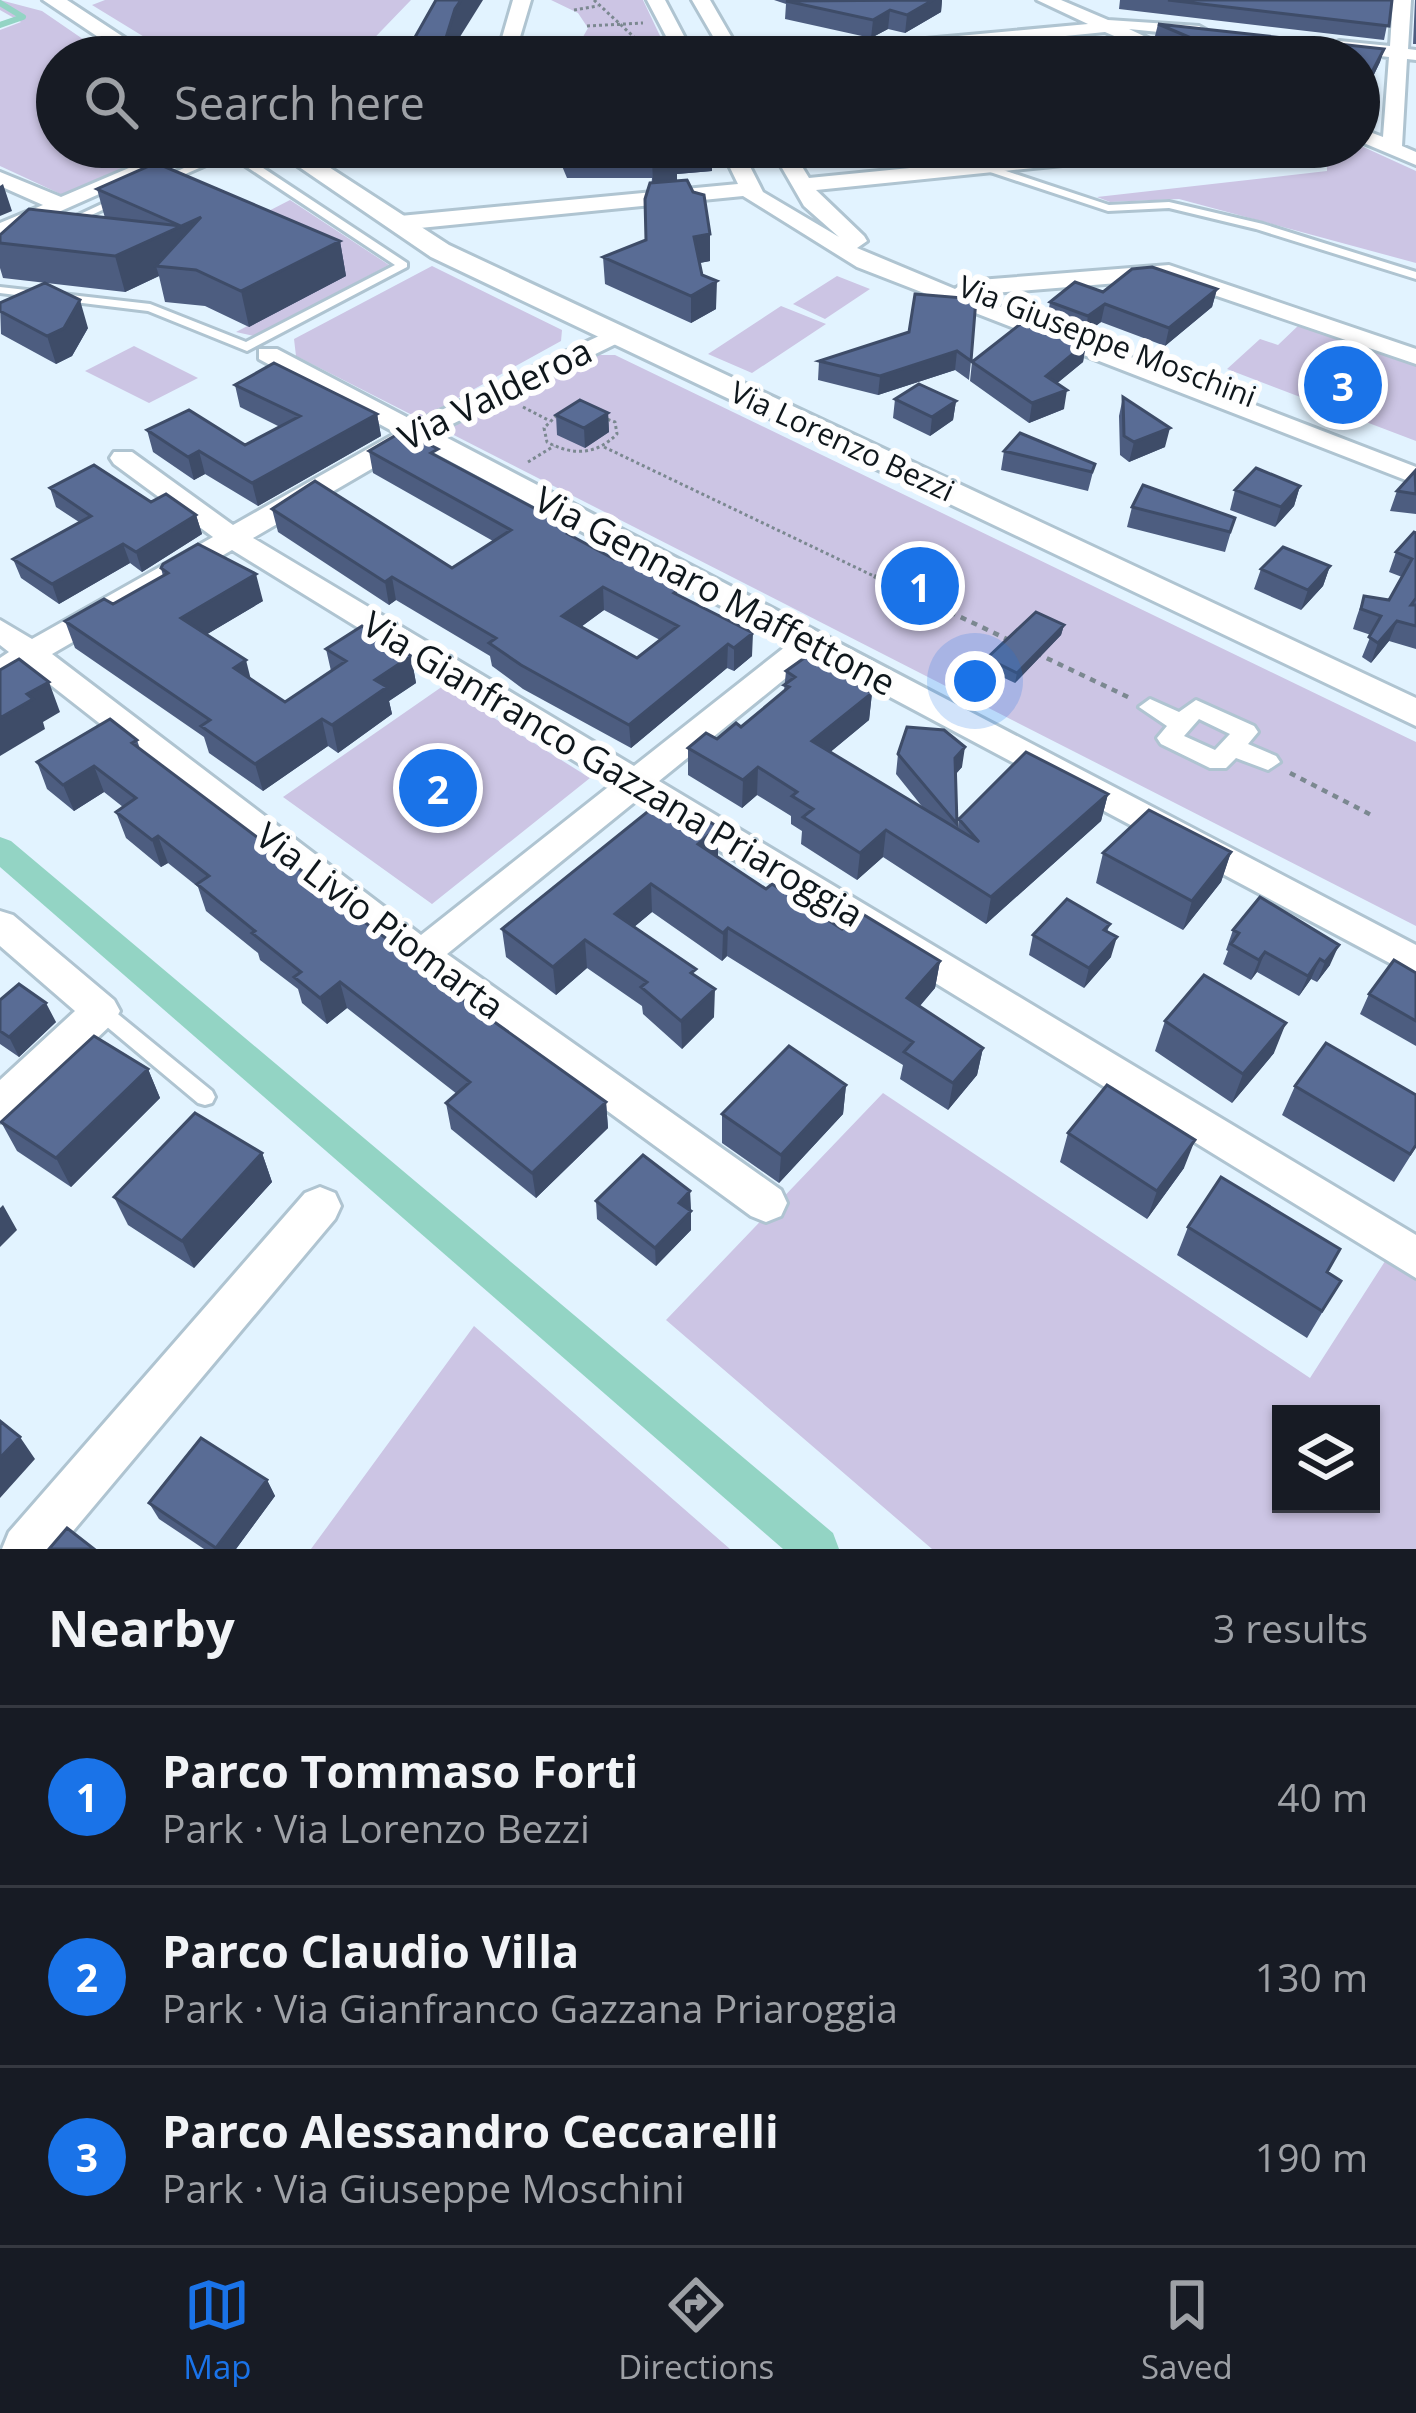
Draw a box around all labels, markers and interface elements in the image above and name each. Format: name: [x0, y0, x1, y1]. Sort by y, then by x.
search box: [36, 36, 1380, 168]
icon: search: [78, 69, 144, 135]
text: Search here: [174, 72, 425, 133]
street label: Via Giuseppe Moschini: [953, 265, 1262, 416]
street label: Via Valderoa: [390, 326, 599, 461]
pin: 3: [1304, 340, 1382, 430]
street label: Via Lorenzo Bezzi: [724, 371, 961, 511]
street label: Via Gennaro Maffettone: [526, 474, 904, 707]
pin: 1: [881, 541, 959, 631]
street label: Via Gianfranco Gazzana Priaroggia: [354, 599, 873, 938]
your location: [945, 651, 1005, 711]
pin: 2: [399, 743, 477, 833]
street label: Via Livio Piomarta: [246, 811, 515, 1030]
map controls: [1272, 1405, 1380, 1513]
button: layers: [1272, 1405, 1380, 1513]
text: Nearby: [48, 1592, 235, 1662]
text: 3 results: [1213, 1601, 1368, 1654]
text: Parco Tommaso Forti: [162, 1740, 638, 1801]
text: 1: [76, 1770, 98, 1823]
text: 40 m: [1277, 1770, 1368, 1823]
text: Park · Via Lorenzo Bezzi: [162, 1801, 590, 1854]
text: Parco Claudio Villa: [162, 1920, 579, 1981]
text: 2: [76, 1950, 98, 2003]
text: 130 m: [1255, 1950, 1368, 2003]
text: Park · Via Gianfranco Gazzana Priaroggia: [162, 1981, 898, 2034]
text: Parco Alessandro Ceccarelli: [162, 2100, 779, 2161]
text: 3: [76, 2130, 98, 2183]
text: 190 m: [1255, 2130, 1368, 2183]
text: Park · Via Giuseppe Moschini: [162, 2161, 685, 2214]
tab: Map: [183, 2272, 252, 2389]
tab: Directions: [618, 2272, 774, 2389]
tab: Saved: [1141, 2272, 1233, 2389]

